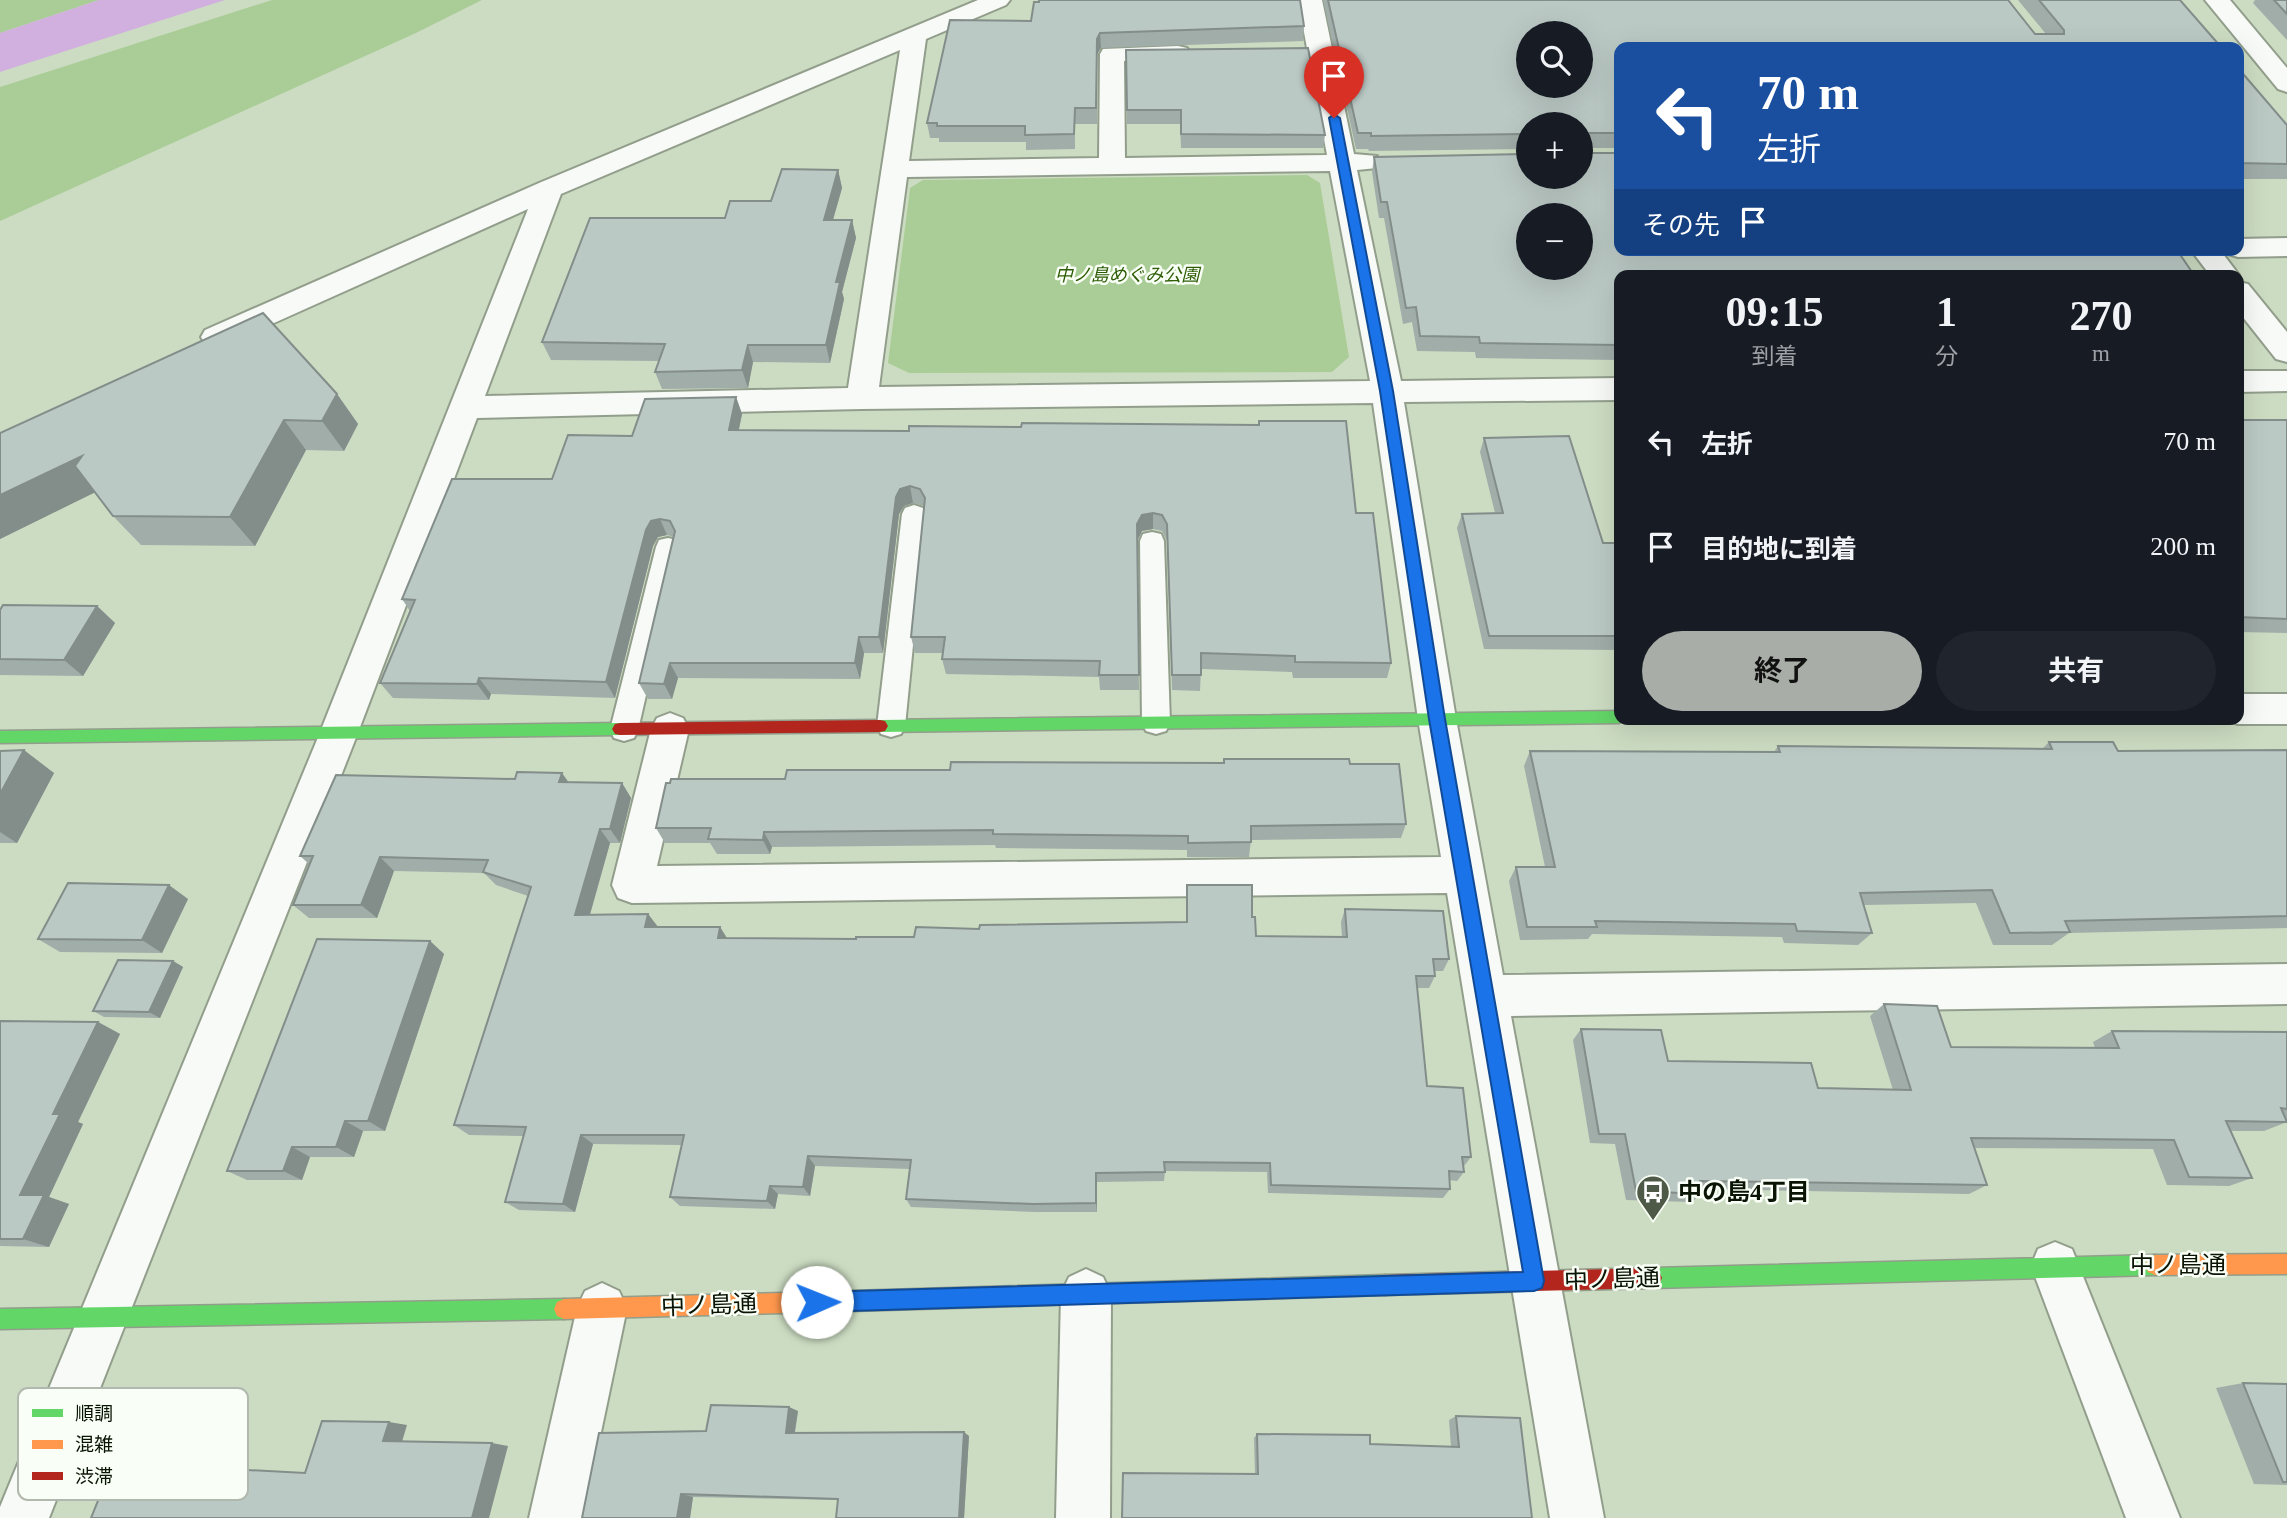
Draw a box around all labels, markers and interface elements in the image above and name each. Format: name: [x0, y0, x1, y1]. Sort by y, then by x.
map controls: [1516, 21, 1593, 280]
button: search: [1516, 21, 1593, 98]
pin: [1304, 46, 1364, 118]
icon: arrive: [1315, 57, 1353, 95]
text: 70 m: [1757, 65, 1859, 120]
icon: left: [1642, 70, 1733, 161]
button: +: [1516, 112, 1593, 189]
text: 左折: [1757, 131, 1821, 167]
button: −: [1516, 203, 1593, 280]
icon: arrive: [1734, 203, 1772, 241]
text: その先: [1642, 211, 1720, 240]
park label: 中ノ島めぐみ公園: [1055, 265, 1202, 285]
text: 09:15: [1726, 289, 1824, 335]
text: 1: [1936, 289, 1957, 335]
text: 270: [2070, 293, 2133, 339]
text: m: [2092, 341, 2110, 366]
text: 到着: [1752, 344, 1798, 369]
text: 分: [1935, 344, 1958, 369]
icon: left: [1642, 423, 1680, 461]
text: 70 m: [2163, 427, 2216, 456]
text: 左折: [1701, 430, 1753, 459]
icon: arrive: [1642, 528, 1680, 566]
text: 200 m: [2150, 532, 2216, 561]
text: 目的地に到着: [1701, 535, 1857, 564]
button: 終了: [1642, 631, 1922, 711]
button: 共有: [1936, 631, 2216, 711]
bus stop icon: 中の島4丁目: [1634, 1173, 1672, 1222]
place label: 中の島4丁目: [1678, 1179, 1810, 1205]
street label: 中ノ島通: [2130, 1252, 2226, 1278]
street label: 中ノ島通: [1564, 1264, 1660, 1294]
position arrow: [780, 1265, 854, 1339]
street label: 中ノ島通: [661, 1290, 757, 1320]
legend: [18, 1388, 248, 1500]
text: 順調: [75, 1403, 113, 1424]
text: 混雑: [75, 1434, 113, 1455]
text: 渋滞: [75, 1466, 113, 1487]

